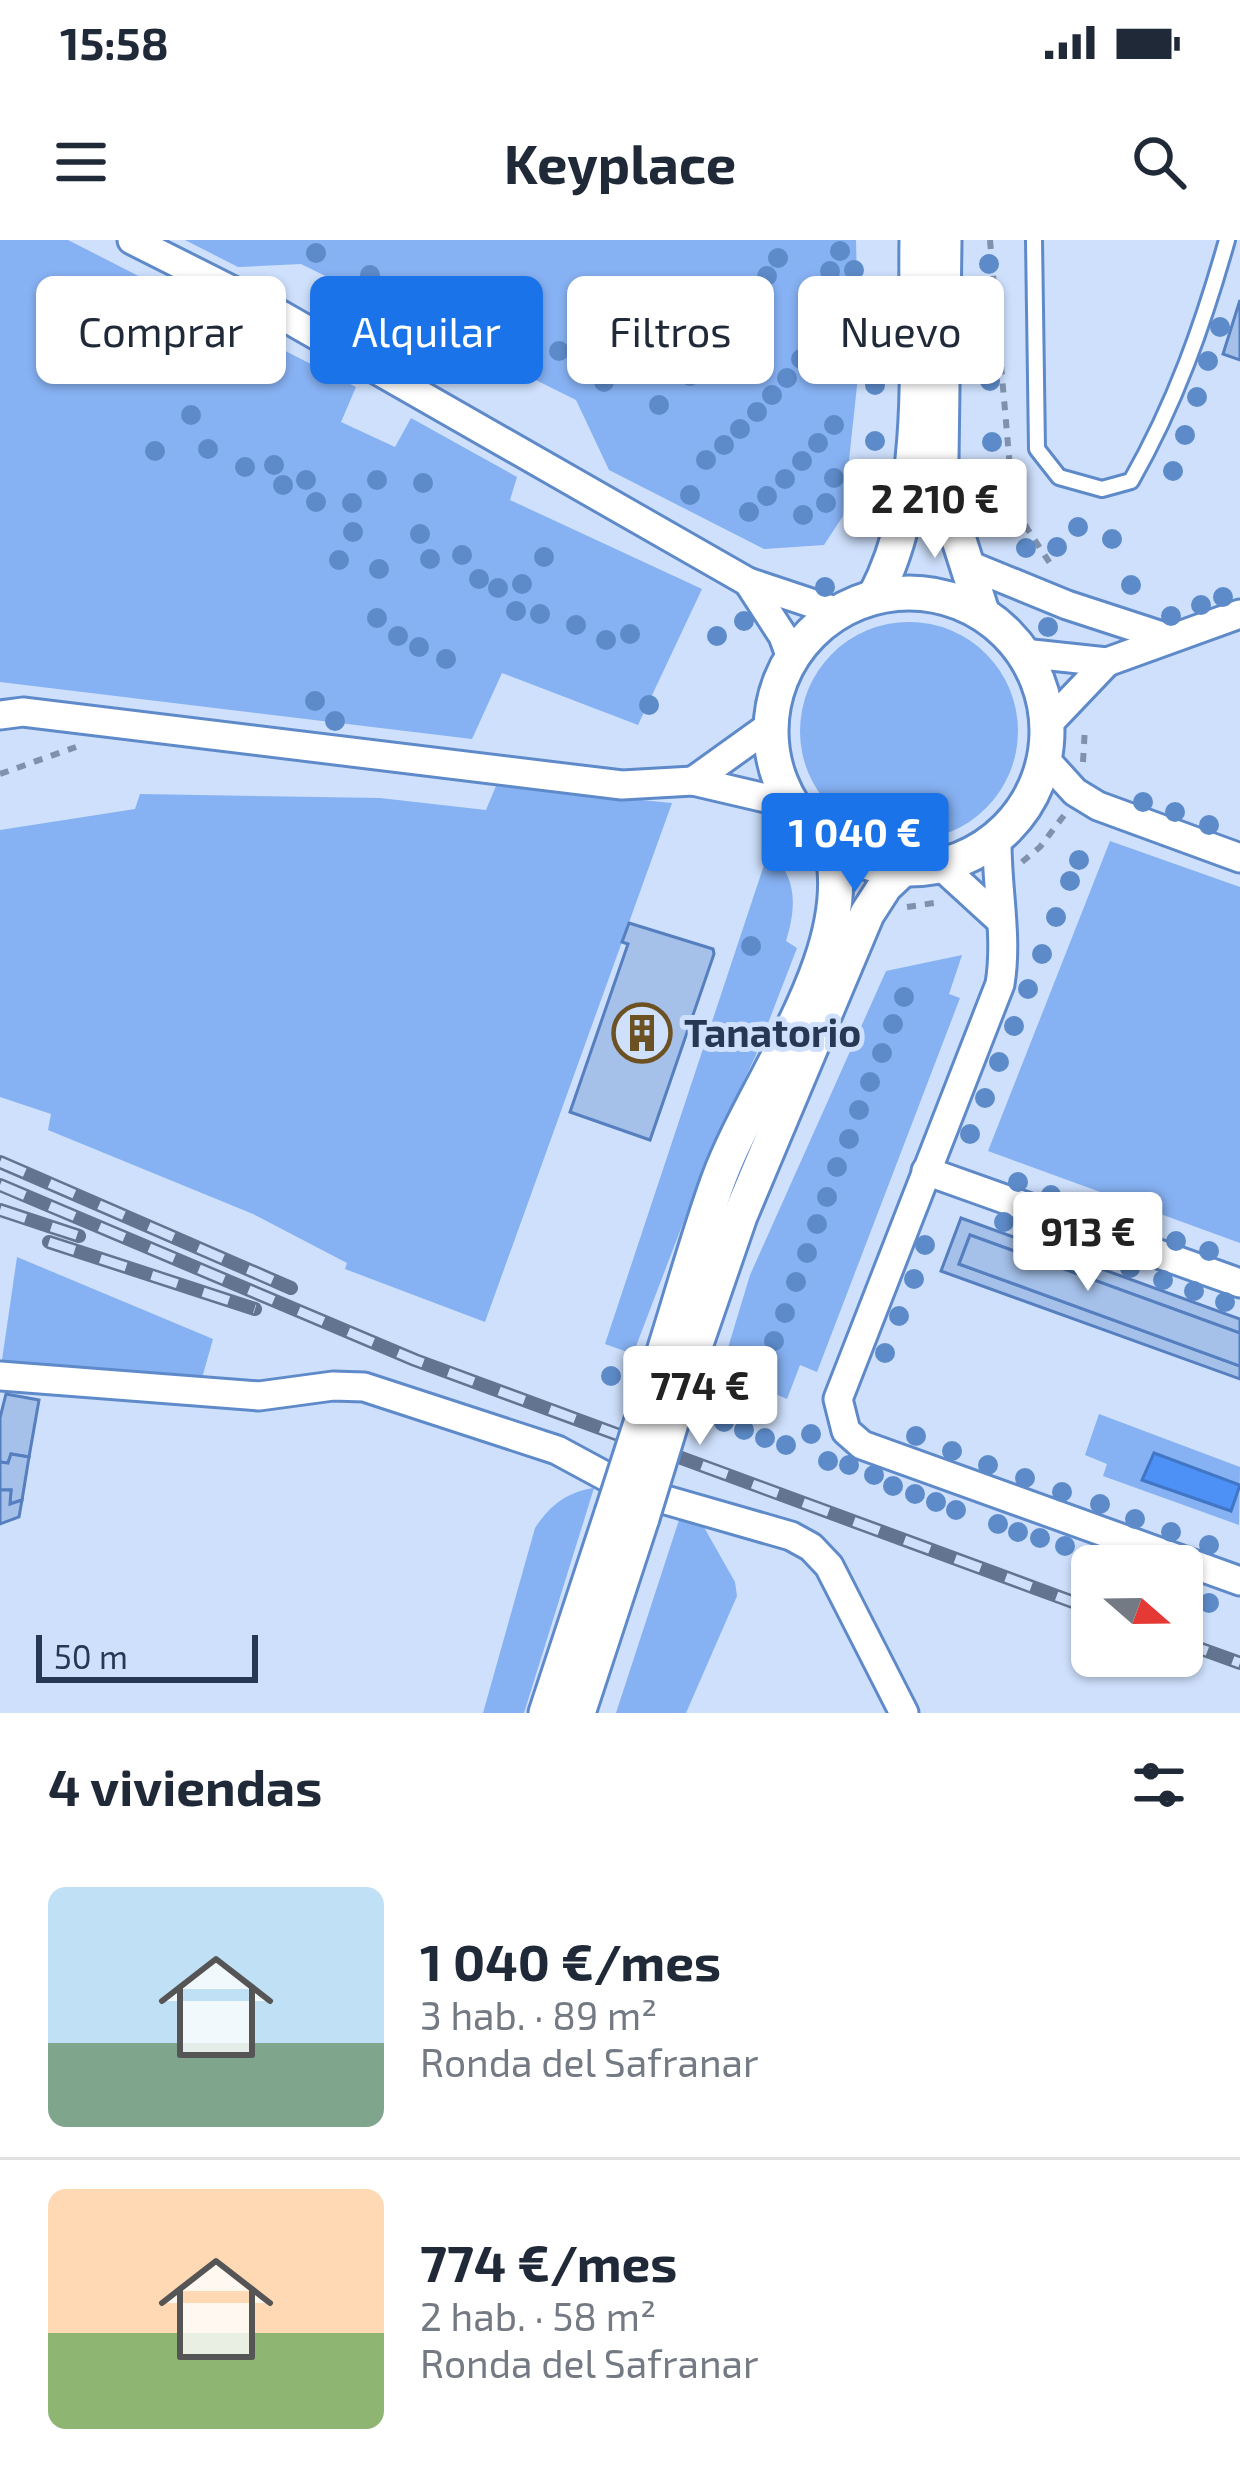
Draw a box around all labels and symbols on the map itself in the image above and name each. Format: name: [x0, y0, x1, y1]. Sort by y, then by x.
pin: 2 210 €: [824, 459, 1046, 561]
pin: 1 040 €: [744, 793, 966, 895]
building icon: Tanatorio: [611, 1002, 673, 1064]
place label: Tanatorio: [684, 1008, 861, 1055]
pin: 913 €: [1004, 1192, 1172, 1294]
pin: 774 €: [616, 1346, 784, 1448]
north arrow: [1071, 1545, 1203, 1677]
scale bar: [36, 1629, 258, 1682]

